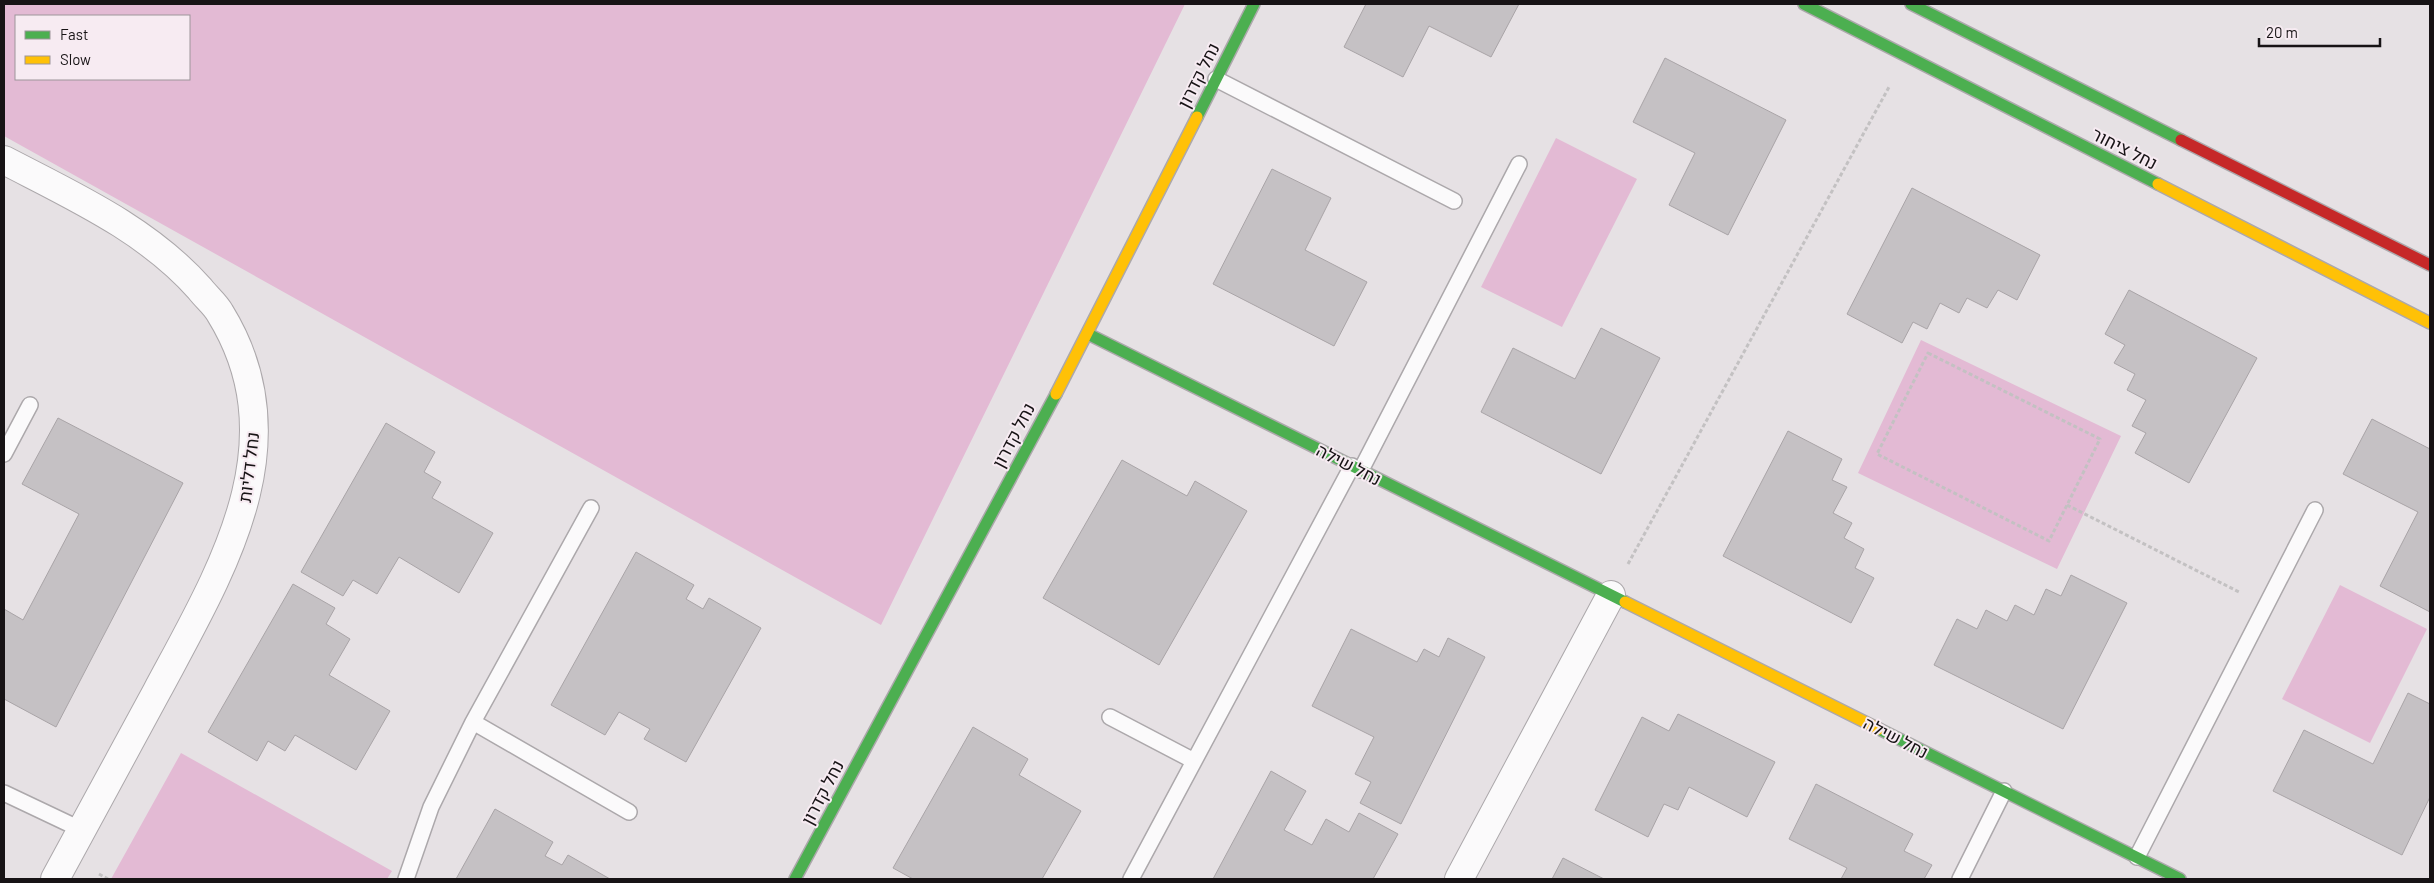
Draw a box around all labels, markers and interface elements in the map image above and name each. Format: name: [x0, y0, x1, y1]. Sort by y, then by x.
legend: [15, 15, 190, 80]
scale bar: [2259, 15, 2380, 47]
text: 20 m: [2266, 23, 2298, 41]
text: Fast: [60, 25, 88, 43]
street label: נחל קדרון: [1172, 39, 1224, 111]
text: Slow: [60, 50, 91, 68]
street label: נחל ציחור: [2089, 122, 2161, 174]
street label: נחל קדרון: [987, 399, 1039, 471]
street label: נחל דליות: [233, 430, 263, 504]
street label: נחל שילה: [1313, 438, 1385, 490]
street label: נחל שילה: [1860, 711, 1932, 763]
street label: נחל קדרון: [796, 756, 848, 828]

